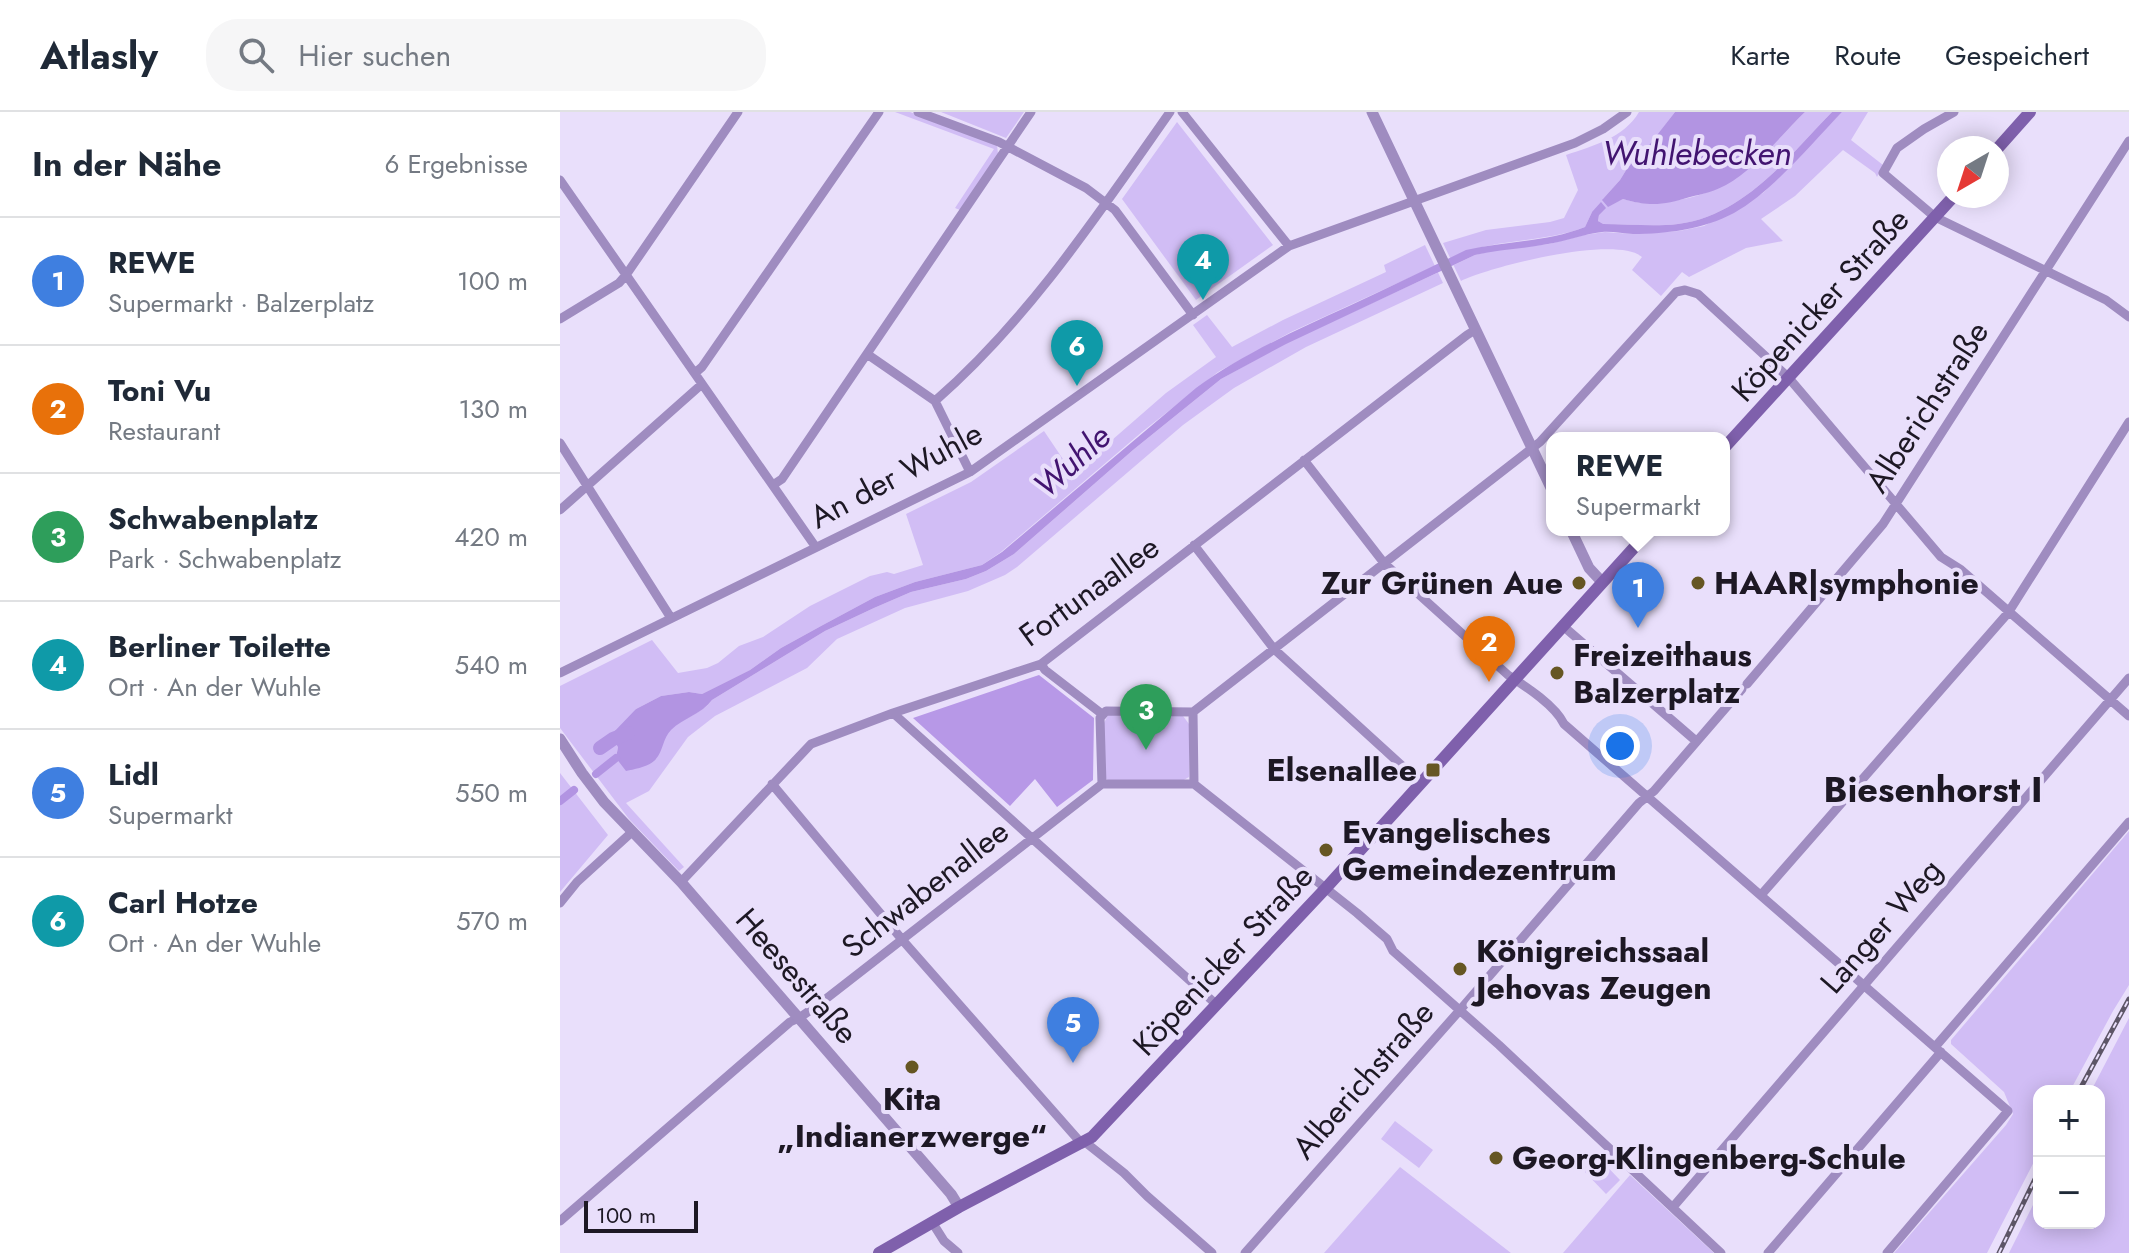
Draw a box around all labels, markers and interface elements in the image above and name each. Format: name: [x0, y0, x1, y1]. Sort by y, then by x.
search box: [206, 19, 766, 91]
text: Atlasly: [40, 28, 158, 83]
icon: search: [234, 33, 278, 77]
text: Hier suchen: [298, 34, 451, 77]
text: Karte: [1730, 35, 1790, 76]
text: Route: [1834, 35, 1901, 76]
text: Gespeichert: [1945, 35, 2089, 76]
water label: Wuhlebecken: [1602, 129, 1792, 178]
north arrow: [1937, 136, 2009, 208]
text: In der Nähe: [32, 140, 222, 189]
text: 6 Ergebnisse: [385, 145, 528, 183]
street label: Köpenicker Straße: [1720, 198, 1920, 412]
pin: 4: [1177, 234, 1229, 300]
text: REWE: [108, 241, 196, 284]
text: 1: [51, 262, 65, 300]
text: 100 m: [457, 262, 528, 300]
text: Supermarkt · Balzerplatz: [108, 284, 374, 322]
street label: Alberichstraße: [1854, 312, 2000, 502]
pin: 6: [1051, 320, 1103, 386]
text: Toni Vu: [108, 369, 211, 412]
text: 2: [49, 390, 67, 428]
text: 130 m: [458, 390, 528, 428]
street label: An der Wuhle: [801, 410, 991, 540]
text: Restaurant: [108, 412, 220, 450]
water label: Wuhle: [1022, 413, 1122, 509]
popup: [1546, 432, 1730, 536]
text: REWE: [1576, 444, 1663, 487]
text: Supermarkt: [1576, 487, 1700, 525]
text: Schwabenplatz: [108, 497, 318, 540]
text: 3: [50, 518, 66, 556]
text: 420 m: [454, 518, 528, 556]
street label: Fortunaallee: [1009, 524, 1169, 658]
text: Park · Schwabenplatz: [108, 540, 341, 578]
place label: Zur Grünen Aue: [1321, 560, 1563, 606]
place label: HAAR|symphonie: [1714, 560, 1979, 606]
pin: 1: [1612, 562, 1664, 628]
marker: Zur Grünen Aue: [1570, 574, 1588, 592]
marker: HAAR|symphonie: [1689, 574, 1707, 592]
pin: 2: [1463, 616, 1515, 682]
text: Berliner Toilette: [108, 625, 331, 668]
place label: Freizeithaus Balzerplatz: [1573, 632, 1752, 715]
text: 4: [49, 646, 67, 684]
text: 540 m: [454, 646, 528, 684]
marker: Freizeithaus Balzerplatz: [1548, 664, 1566, 682]
text: Ort · An der Wuhle: [108, 668, 321, 706]
pin: 3: [1120, 684, 1172, 750]
your location: [1600, 726, 1640, 766]
place label: Elsenallee: [1267, 747, 1417, 793]
text: Lidl: [108, 753, 159, 796]
marker: Elsenallee: [1424, 761, 1442, 779]
district label: Biesenhorst I: [1824, 763, 2042, 815]
text: 5: [50, 774, 66, 812]
text: 550 m: [455, 774, 528, 812]
text: Supermarkt: [108, 796, 232, 834]
street label: Schwabenallee: [832, 809, 1018, 969]
place label: Evangelisches Gemeindezentrum: [1342, 809, 1617, 892]
marker: Evangelisches Gemeindezentrum: [1317, 841, 1335, 859]
street label: Langer Weg: [1809, 848, 1953, 1004]
street label: Köpenicker Straße: [1122, 854, 1324, 1066]
text: Carl Hotze: [108, 881, 258, 924]
street label: Heesestraße: [725, 898, 869, 1054]
text: 6: [49, 902, 67, 940]
text: 570 m: [456, 902, 528, 940]
text: Ort · An der Wuhle: [108, 924, 321, 962]
place label: Königreichssaal Jehovas Zeugen: [1470, 928, 1712, 1011]
marker: Königreichssaal Jehovas Zeugen: [1451, 960, 1469, 978]
street label: Alberichstraße: [1281, 991, 1445, 1169]
pin: 5: [1047, 997, 1099, 1063]
marker: Kita „Indianerzwerge“: [903, 1058, 921, 1076]
place label: Kita „Indianerzwerge“: [777, 1076, 1047, 1159]
map controls: [2033, 1085, 2105, 1229]
button: +: [2033, 1085, 2105, 1157]
place label: Georg-Klingenberg-Schule: [1512, 1135, 1906, 1181]
marker: Georg-Klingenberg-Schule: [1487, 1149, 1505, 1167]
button: −: [2033, 1157, 2105, 1229]
scale bar: [584, 1197, 698, 1233]
text: 100 m: [596, 1199, 656, 1231]

